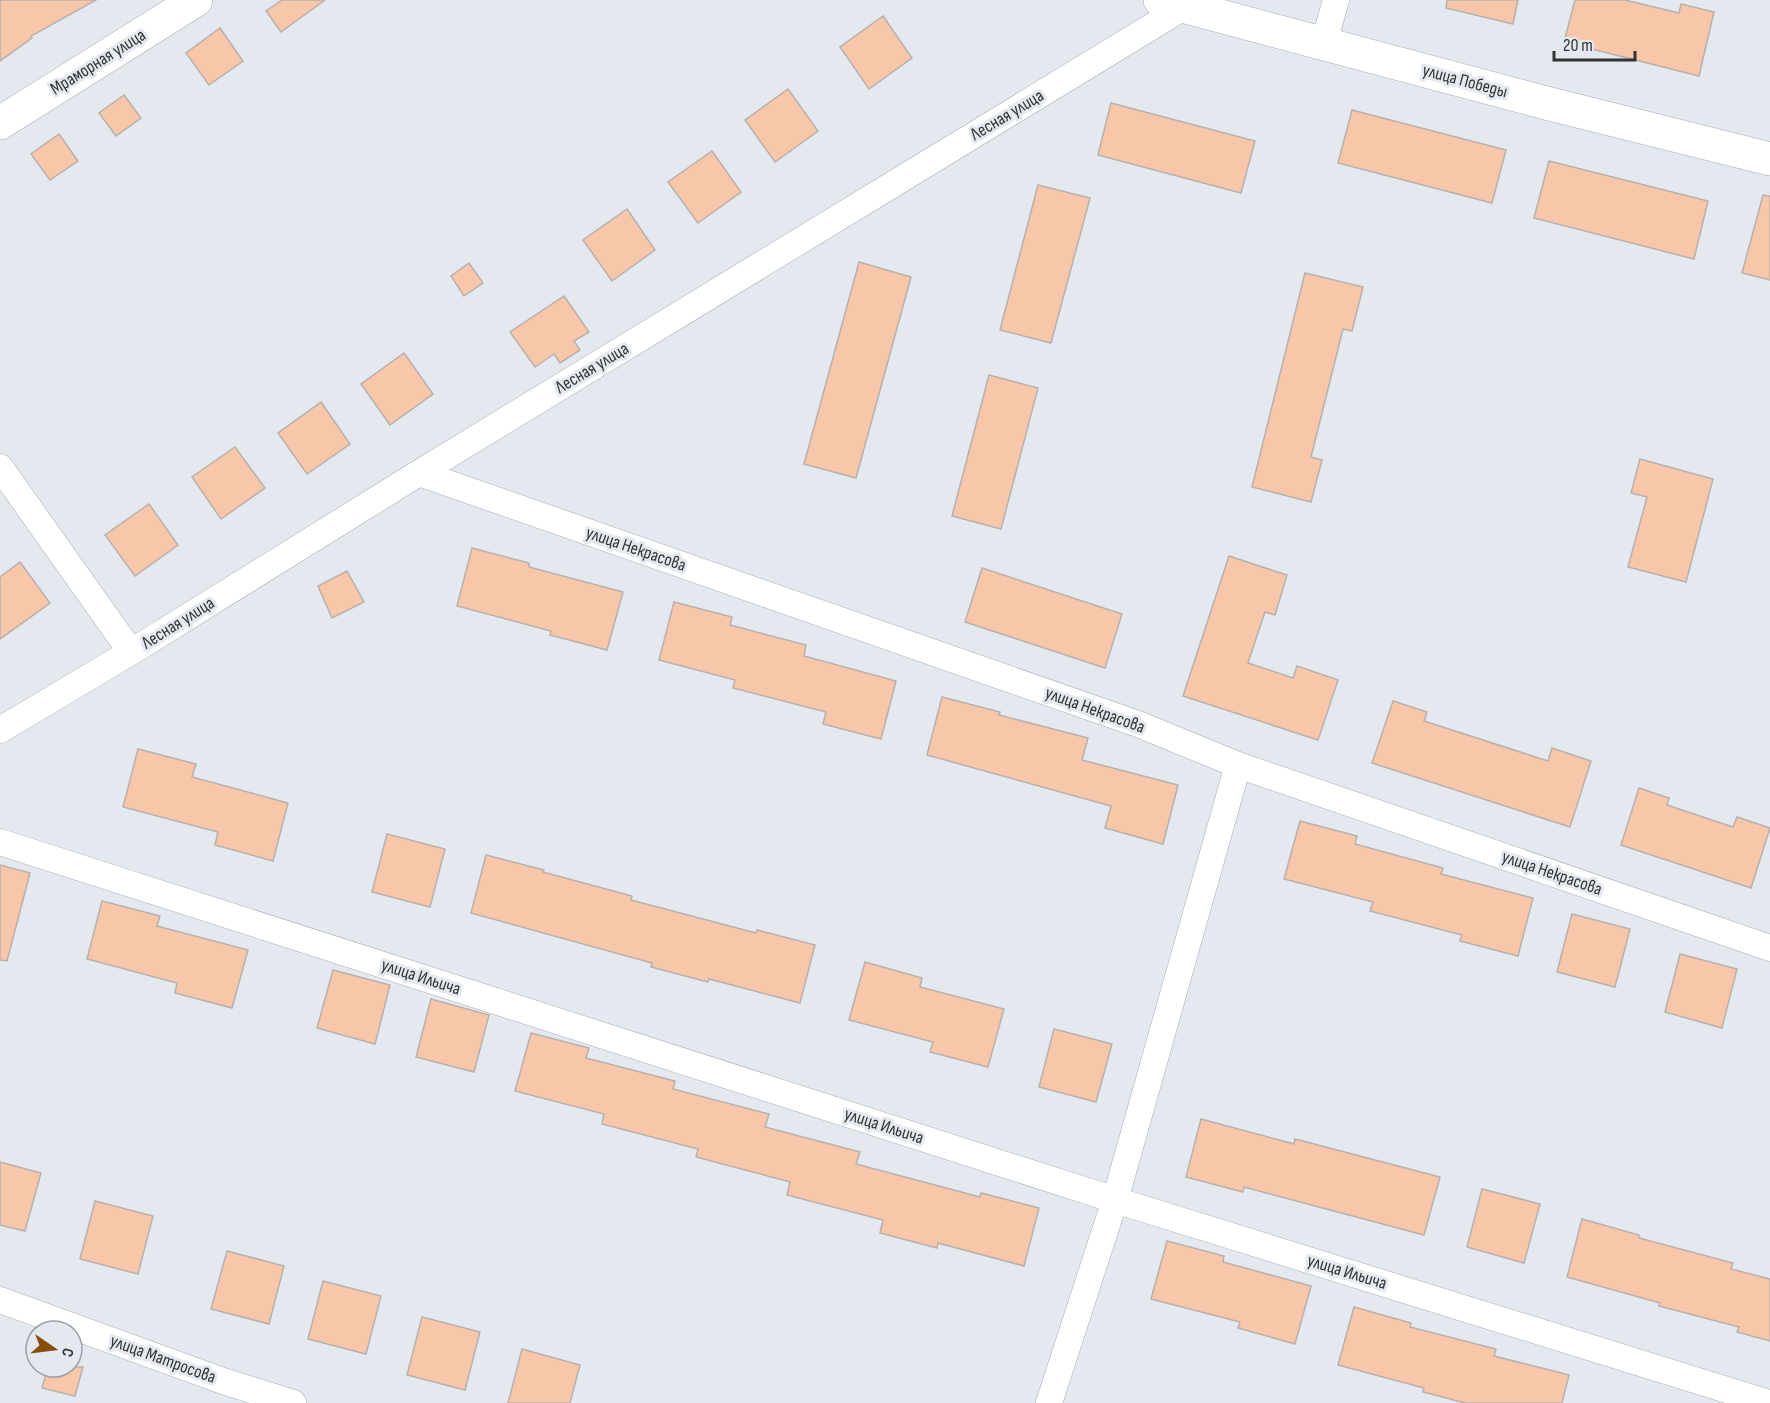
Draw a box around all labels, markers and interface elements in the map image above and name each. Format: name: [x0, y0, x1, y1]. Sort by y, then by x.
street label: Мраморная улица: [47, 24, 150, 100]
scale bar: [1554, 24, 1635, 62]
text: 20 m: [1563, 35, 1593, 56]
street label: улица Победы: [1420, 60, 1510, 102]
street label: Лесная улица: [966, 85, 1047, 146]
street label: Лесная улица: [551, 338, 632, 399]
street label: улица Некрасова: [583, 522, 689, 576]
street label: Лесная улица: [137, 592, 218, 654]
street label: улица Некрасова: [1042, 682, 1148, 738]
street label: улица Некрасова: [1499, 846, 1605, 900]
street label: улица Ильича: [379, 954, 463, 1000]
street label: улица Ильича: [842, 1103, 926, 1149]
street label: улица Ильича: [1305, 1250, 1389, 1294]
north arrow: [24, 1319, 84, 1379]
street label: улица Матросова: [107, 1330, 219, 1388]
text: С: [57, 1346, 77, 1359]

